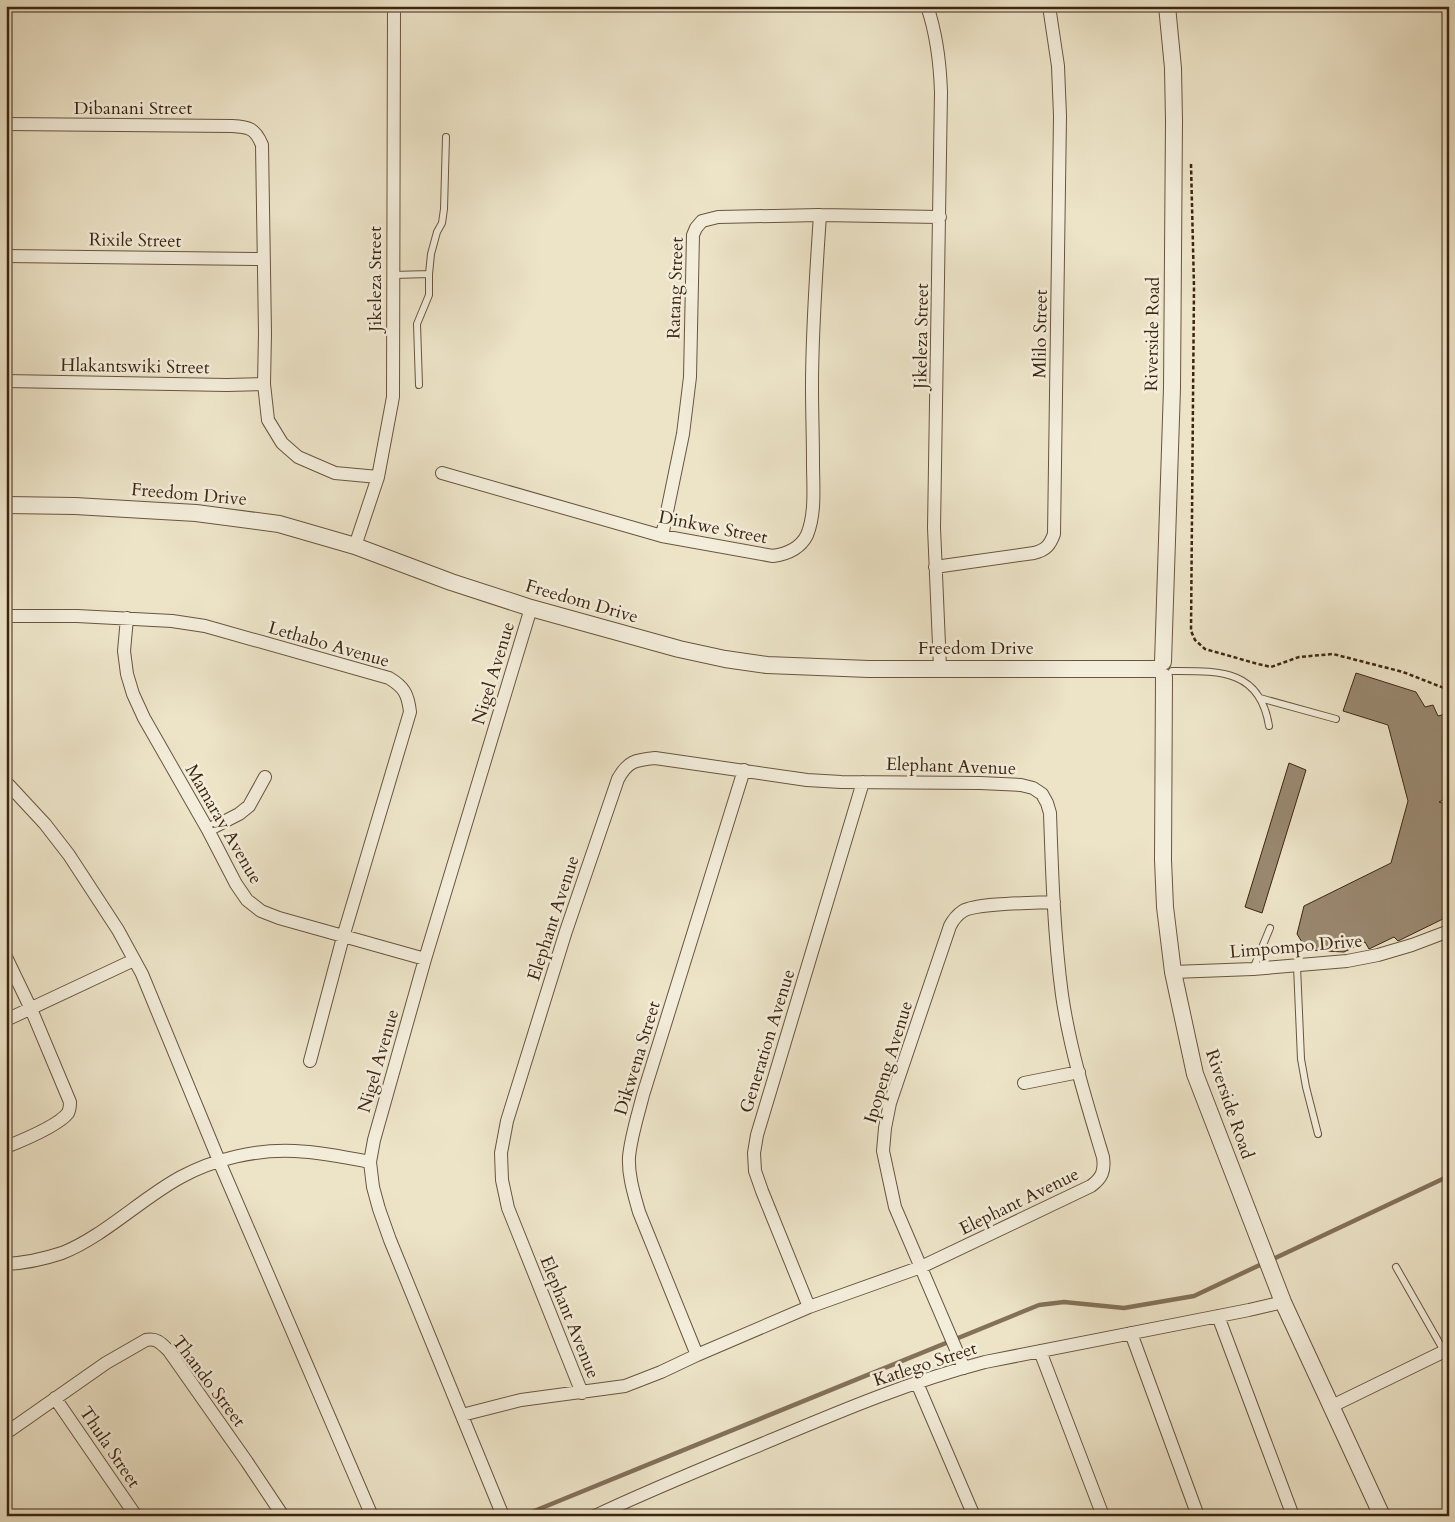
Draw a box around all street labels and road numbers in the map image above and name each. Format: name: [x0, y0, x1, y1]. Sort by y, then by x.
street label: Dibanani Street: [74, 96, 193, 121]
street label: Jikeleza Street: [363, 226, 388, 335]
street label: Rixile Street: [89, 227, 182, 254]
street label: Ratang Street: [661, 236, 690, 340]
street label: Riverside Road: [1139, 276, 1166, 392]
street label: Jikeleza Street: [908, 283, 935, 392]
street label: Mlilo Street: [1027, 289, 1054, 379]
street label: Hlakantswiki Street: [60, 353, 210, 380]
street label: Freedom Drive: [130, 477, 248, 512]
street label: Dinkwe Street: [656, 505, 770, 550]
street label: Freedom Drive: [523, 573, 641, 629]
street label: Lethabo Avenue: [265, 615, 392, 674]
street label: Nigel Avenue: [466, 619, 521, 728]
street label: Freedom Drive: [918, 636, 1034, 661]
street label: Elephant Avenue: [885, 752, 1016, 781]
street label: Mamaray Avenue: [179, 760, 268, 889]
street label: Elephant Avenue: [521, 852, 585, 984]
street label: Limpompo Drive: [1229, 928, 1364, 965]
street label: Generation Avenue: [734, 966, 801, 1116]
street label: Dikwena Street: [608, 998, 667, 1118]
street label: Ipopeng Avenue: [858, 998, 919, 1126]
street label: Nigel Avenue: [352, 1007, 405, 1116]
street label: Riverside Road: [1199, 1046, 1260, 1163]
street label: Elephant Avenue: [955, 1162, 1083, 1241]
street label: Elephant Avenue: [534, 1252, 606, 1382]
street label: Thando Street: [166, 1330, 251, 1432]
street label: Katlego Street: [870, 1336, 980, 1393]
street label: Thula Street: [73, 1402, 146, 1493]

